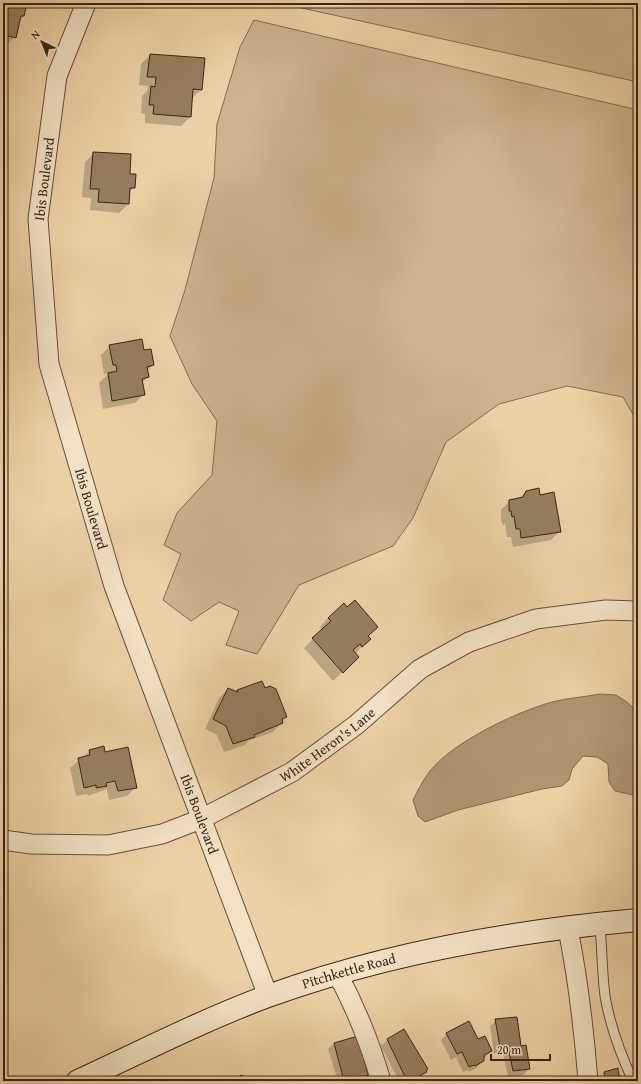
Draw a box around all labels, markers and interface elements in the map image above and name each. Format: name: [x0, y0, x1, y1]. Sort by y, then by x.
north arrow: [22, 22, 62, 62]
text: N: [27, 26, 44, 43]
street label: Ibis Boulevard: [29, 136, 59, 222]
street label: Ibis Boulevard: [70, 466, 113, 552]
street label: White Heron's Lane: [276, 702, 380, 787]
street label: Ibis Boulevard: [176, 771, 224, 857]
street label: Pitchkettle Road: [299, 948, 398, 994]
scale bar: [491, 1036, 550, 1062]
text: 20 m: [497, 1041, 521, 1058]

